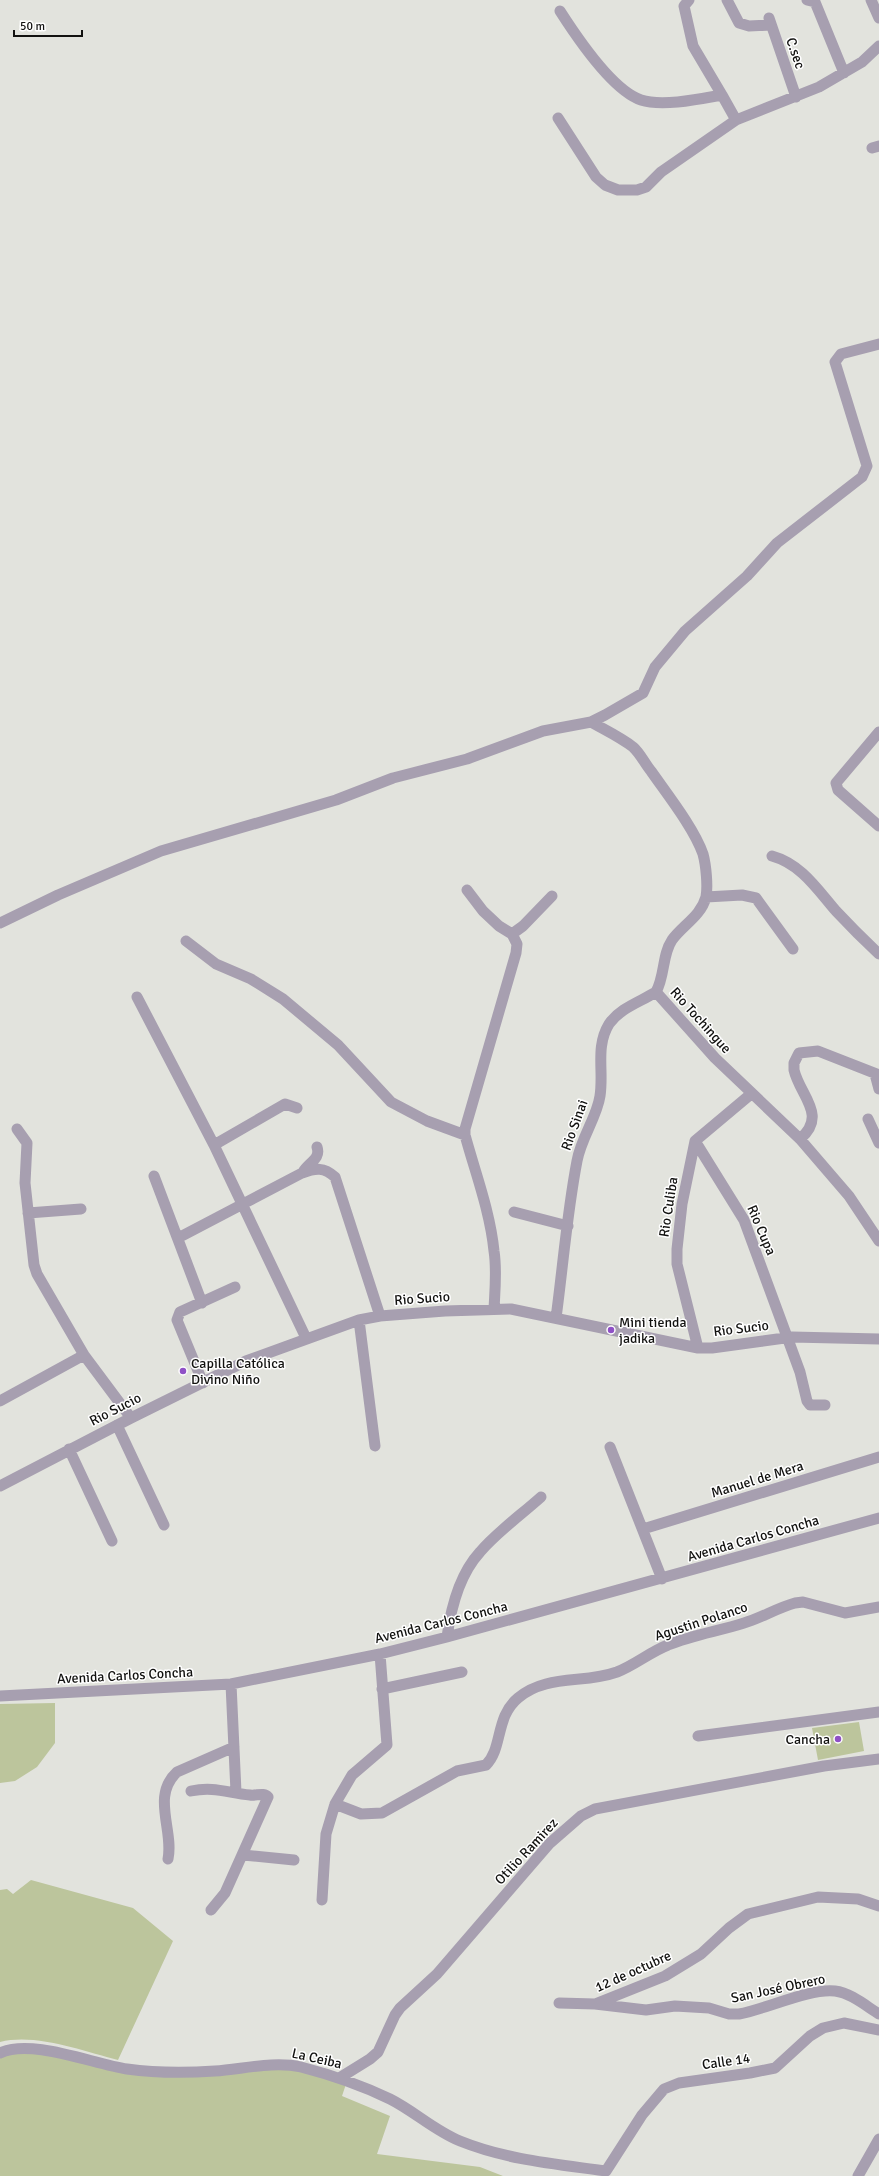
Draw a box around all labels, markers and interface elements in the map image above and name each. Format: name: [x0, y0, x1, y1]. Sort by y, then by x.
scale bar: [14, 12, 82, 38]
text: 50 m: [20, 19, 45, 34]
street label: C.sec: [782, 35, 809, 71]
street label: Rio Tochingue: [666, 984, 735, 1057]
street label: Rio Sinai: [557, 1098, 591, 1153]
street label: Rio Culiba: [655, 1176, 682, 1238]
street label: Rio Cupa: [743, 1202, 780, 1258]
street label: Rio Sucio: [394, 1288, 450, 1309]
place label: Mini tienda jadika: [619, 1314, 687, 1347]
street label: Rio Sucio: [712, 1317, 770, 1340]
marker: Mini tienda jadika: [606, 1325, 616, 1335]
place label: Capilla Católica Divino Niño: [191, 1355, 285, 1388]
marker: Capilla Católica Divino Niño: [178, 1366, 188, 1376]
street label: Rio Sucio: [87, 1389, 144, 1430]
street label: Manuel de Mera: [709, 1457, 805, 1502]
street label: Avenida Carlos Concha: [685, 1512, 821, 1565]
street label: Avenida Carlos Concha: [373, 1598, 509, 1647]
street label: Agustin Polanco: [653, 1598, 750, 1644]
street label: Avenida Carlos Concha: [57, 1663, 193, 1688]
place label: Cancha: [786, 1731, 830, 1748]
marker: Cancha: [833, 1734, 843, 1744]
street label: Otilio Ramirez: [491, 1815, 561, 1888]
street label: 12 de octubre: [593, 1947, 674, 1996]
street label: San José Obrero: [729, 1970, 827, 2007]
street label: La Ceiba: [290, 2044, 344, 2073]
street label: Calle 14: [701, 2050, 752, 2073]

